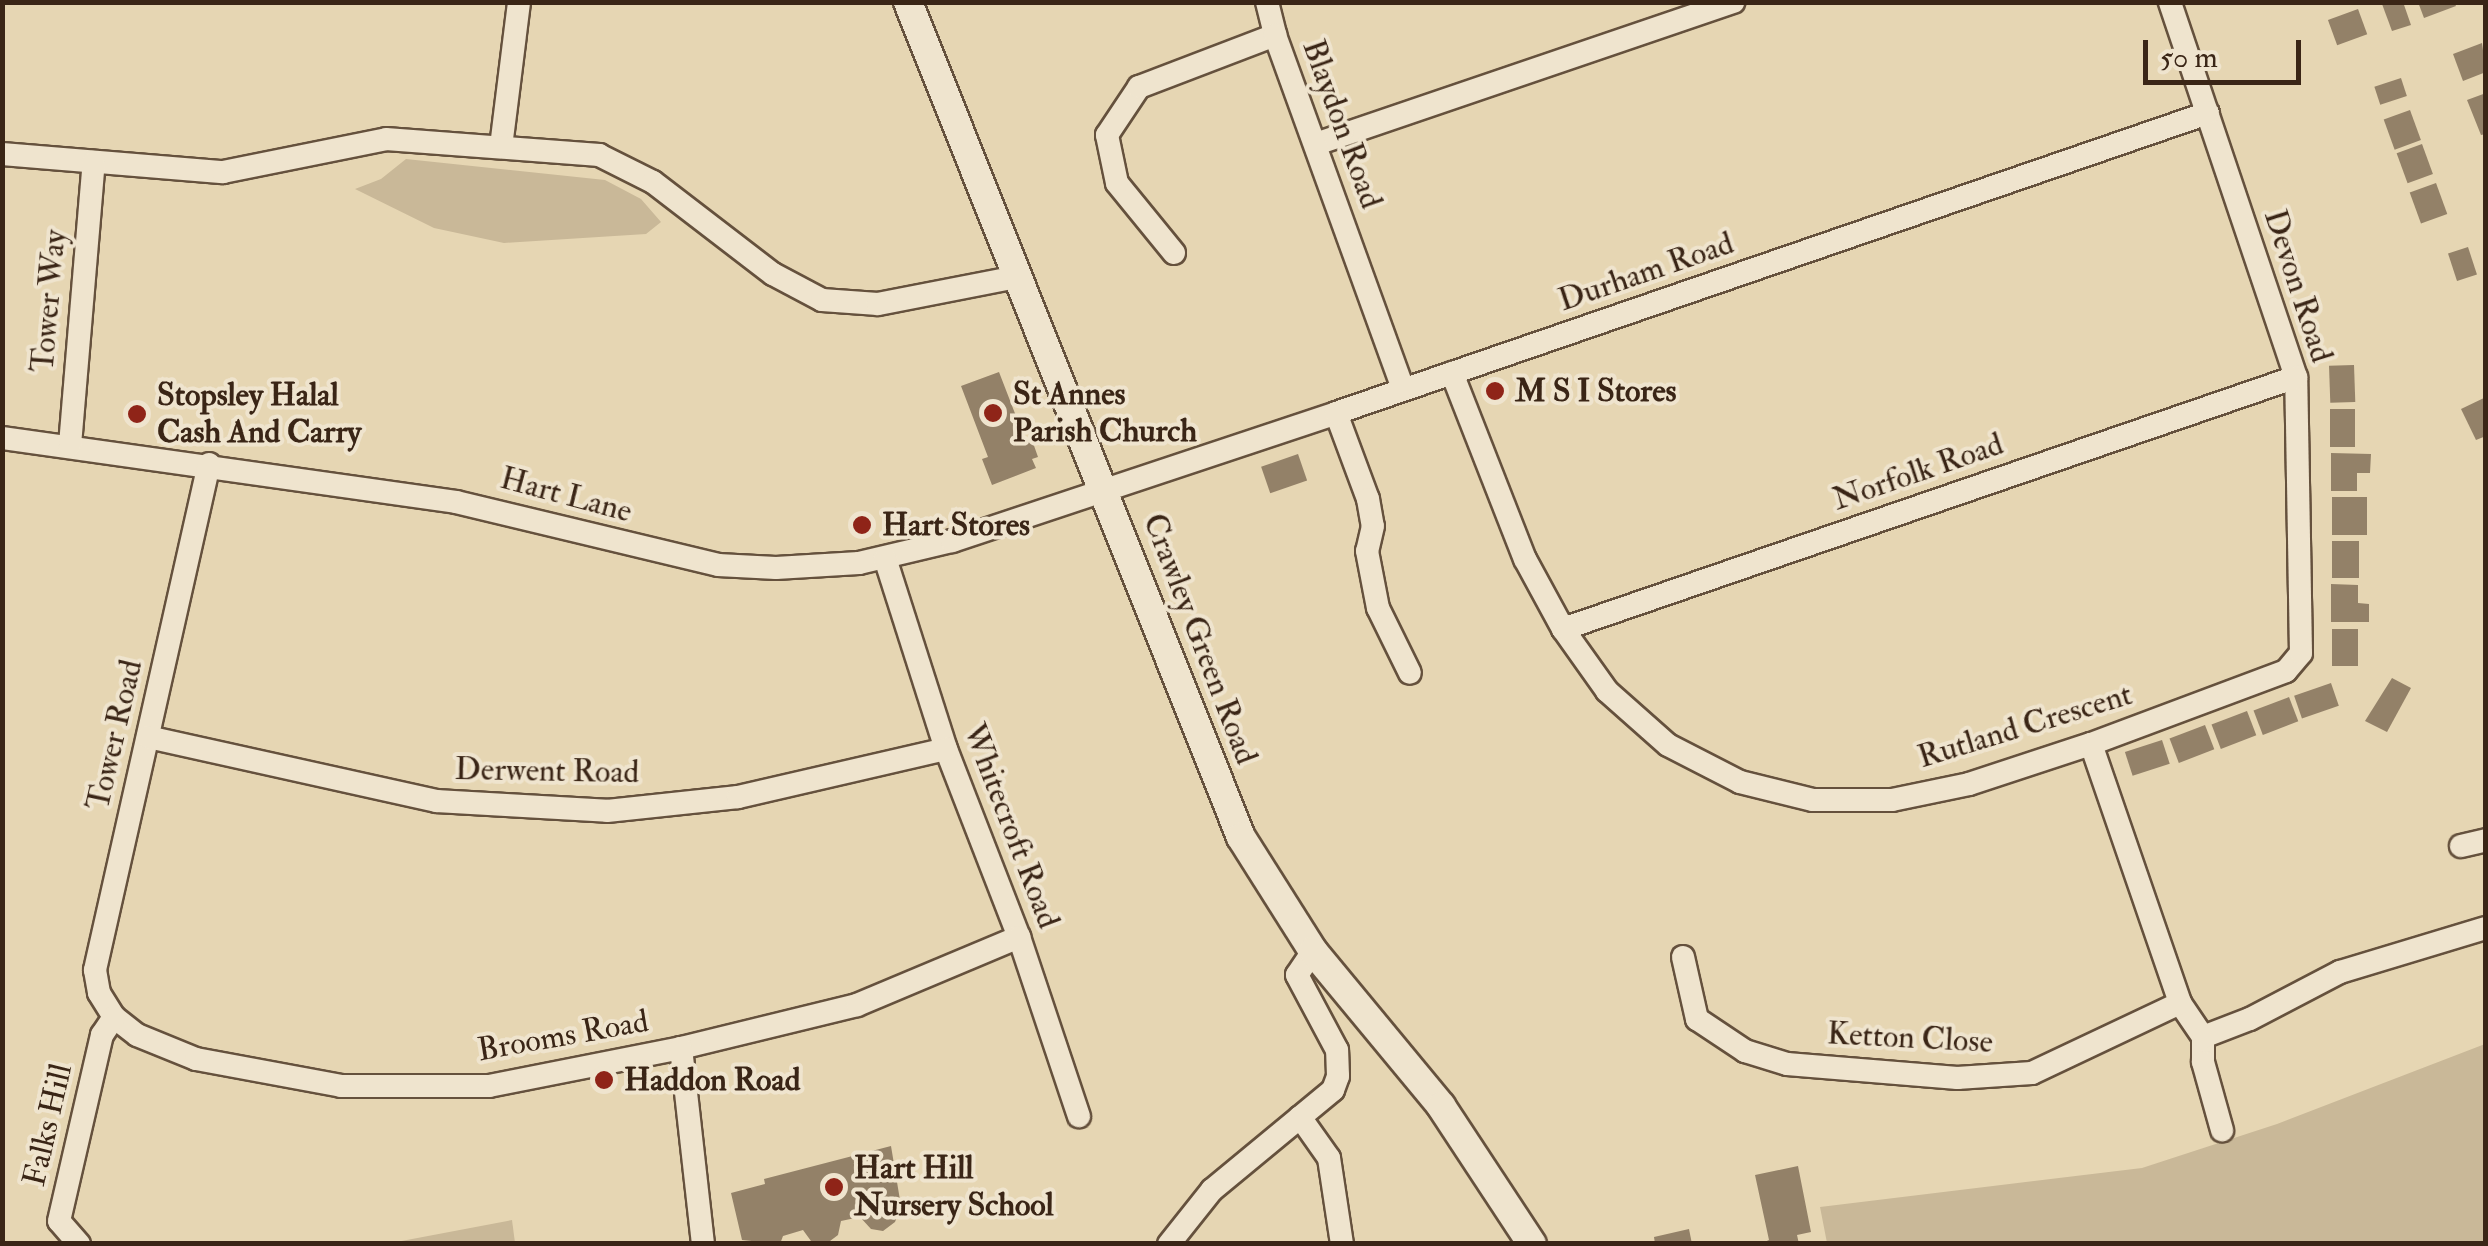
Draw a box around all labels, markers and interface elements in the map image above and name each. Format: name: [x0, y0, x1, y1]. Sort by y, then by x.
scale bar: [2148, 20, 2306, 82]
street label: Blaydon Road: [1294, 34, 1390, 214]
text: 50 m: [2160, 39, 2218, 76]
street label: Devon Road: [2255, 205, 2341, 367]
street label: Durham Road: [1553, 224, 1739, 320]
street label: Tower Way: [24, 228, 74, 374]
place label: M S I Stores: [1515, 372, 1677, 410]
place label: St Annes Parish Church: [1013, 376, 1197, 451]
place label: Stopsley Halal Cash And Carry: [157, 377, 361, 452]
marker: M S I Stores: [1484, 380, 1506, 402]
marker: St Annes Parish Church: [982, 402, 1004, 424]
marker: Stopsley Halal Cash And Carry: [126, 403, 148, 425]
street label: Norfolk Road: [1828, 425, 2008, 519]
street label: Hart Lane: [496, 459, 636, 531]
place label: Hart Stores: [882, 506, 1030, 544]
street label: Crawley Green Road: [1135, 508, 1265, 770]
marker: Hart Stores: [851, 514, 873, 536]
street label: Tower Road: [79, 656, 151, 814]
street label: Rutland Crescent: [1913, 675, 2137, 777]
street label: Whitecroft Road: [954, 718, 1068, 934]
street label: Derwent Road: [454, 750, 640, 792]
street label: Brooms Road: [475, 1002, 651, 1070]
street label: Ketton Close: [1826, 1014, 1994, 1062]
street label: Falks Hill: [15, 1060, 81, 1190]
place label: Haddon Road: [624, 1061, 800, 1099]
marker: Haddon Road: [593, 1069, 615, 1091]
place label: Hart Hill Nursery School: [854, 1150, 1054, 1225]
marker: Hart Hill Nursery School: [823, 1176, 845, 1198]

